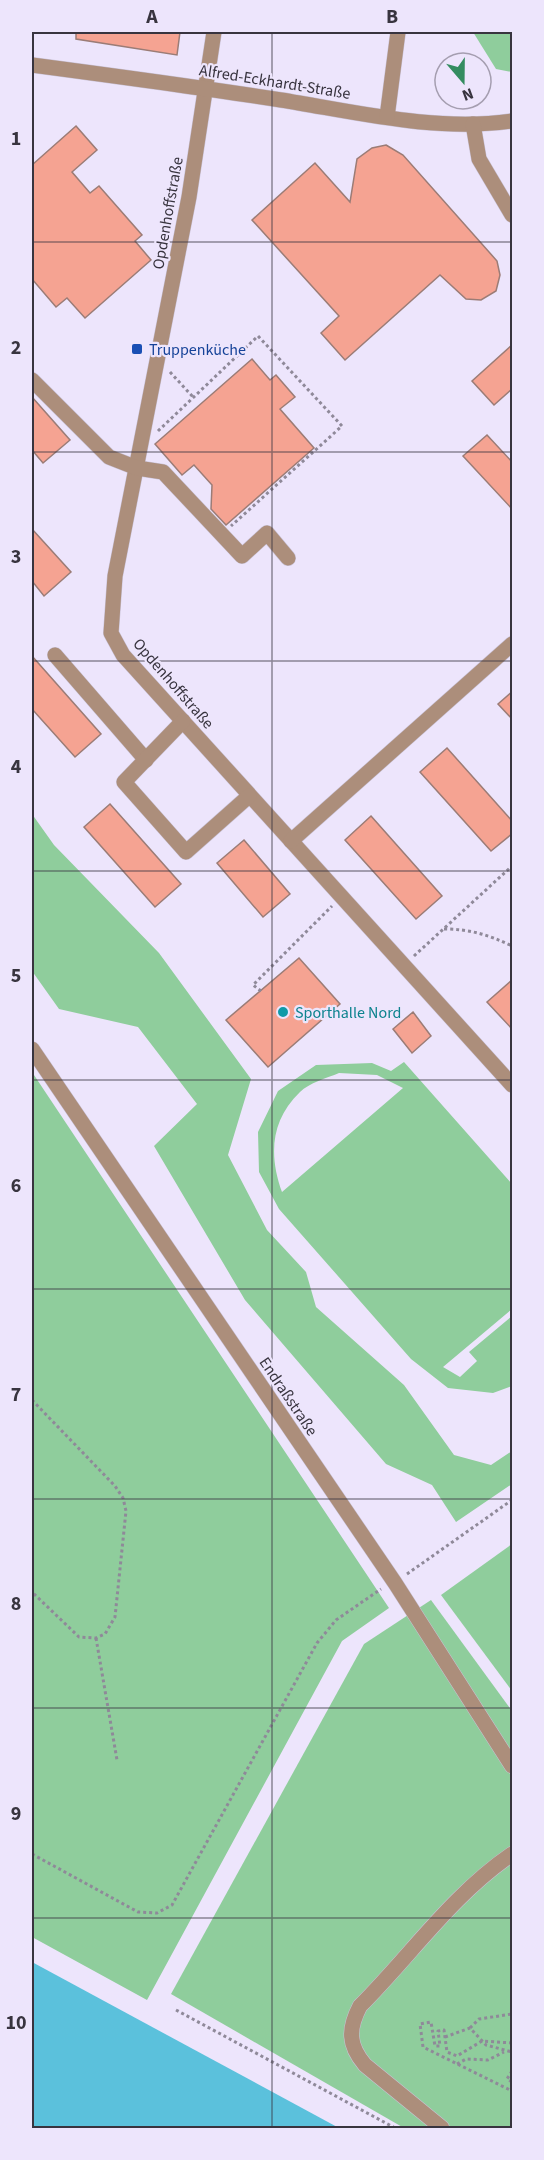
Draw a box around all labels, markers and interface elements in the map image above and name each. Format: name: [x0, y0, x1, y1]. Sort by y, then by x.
text: A: [145, 3, 158, 31]
text: B: [386, 3, 398, 31]
north arrow: [433, 51, 493, 111]
street label: Alfred-Eckhardt-Straße: [198, 59, 352, 105]
text: N: [459, 82, 477, 106]
text: 1: [11, 125, 21, 153]
street label: Opdenhoffstraße: [147, 155, 189, 271]
text: 2: [11, 334, 21, 362]
place label: Truppenküche: [149, 339, 246, 361]
marker: Truppenküche: [130, 342, 144, 356]
text: 3: [11, 543, 21, 571]
street label: Opdenhoffstraße: [128, 634, 219, 734]
text: 4: [11, 753, 22, 781]
text: 5: [11, 962, 21, 990]
place label: Sporthalle Nord: [295, 1002, 401, 1024]
marker: Sporthalle Nord: [276, 1005, 290, 1019]
text: 6: [11, 1172, 21, 1200]
street label: Endraßstraße: [254, 1353, 323, 1440]
text: 7: [11, 1381, 21, 1409]
text: 8: [11, 1590, 21, 1618]
text: 9: [11, 1800, 21, 1828]
text: 10: [5, 2009, 27, 2037]

